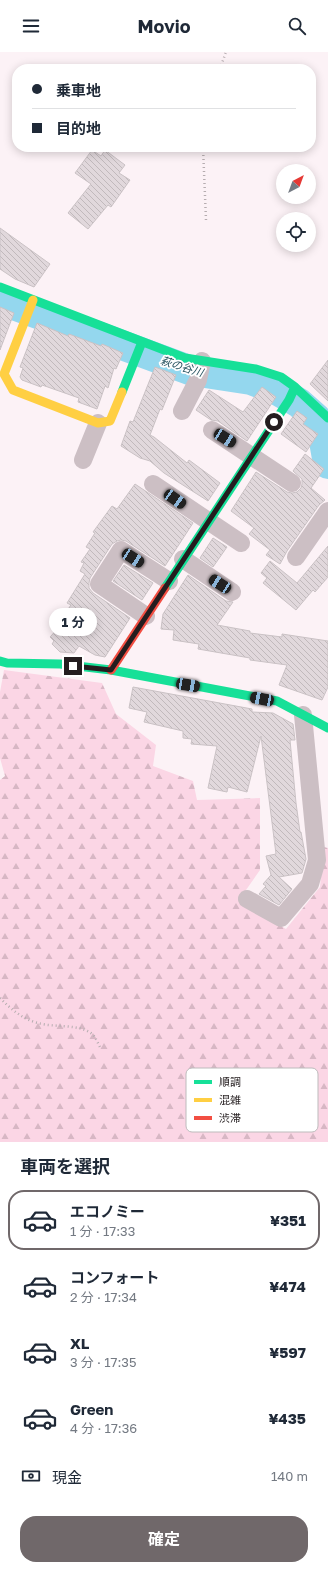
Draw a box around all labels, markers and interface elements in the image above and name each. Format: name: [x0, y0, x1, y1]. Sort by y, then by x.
icon: menu: [20, 15, 42, 37]
text: Movio: [138, 15, 191, 37]
icon: search: [286, 15, 308, 37]
text: 乗車地: [56, 81, 101, 99]
text: 目的地: [56, 119, 101, 137]
north arrow: [276, 164, 316, 204]
map controls: [276, 164, 316, 252]
button: locate: [276, 212, 316, 252]
water label: 萩の谷川: [159, 353, 206, 379]
route start: [265, 413, 283, 431]
car: [212, 427, 238, 449]
car: [162, 487, 188, 511]
car: [120, 546, 146, 570]
car: [207, 572, 233, 596]
callout: 1 分: [49, 608, 97, 636]
text: 1 分: [62, 614, 84, 630]
route end: [64, 657, 82, 675]
car: [175, 677, 201, 693]
car: [249, 691, 275, 707]
legend: [186, 1068, 318, 1132]
text: 順調: [219, 1075, 241, 1088]
text: 混雑: [219, 1093, 241, 1106]
text: 渋滞: [219, 1111, 241, 1124]
text: 車両を選択: [20, 1155, 110, 1177]
icon: car: [22, 1202, 58, 1238]
text: エコノミー: [70, 1202, 145, 1220]
text: ¥351: [270, 1211, 306, 1229]
text: 1 分 · 17:33: [70, 1223, 135, 1239]
icon: car: [22, 1268, 58, 1304]
text: コンフォート: [70, 1268, 160, 1286]
text: ¥474: [269, 1277, 306, 1295]
text: 2 分 · 17:34: [70, 1289, 137, 1305]
icon: car: [22, 1334, 58, 1370]
text: XL: [70, 1334, 89, 1352]
text: ¥597: [269, 1343, 306, 1361]
text: 3 分 · 17:35: [70, 1354, 137, 1370]
icon: car: [22, 1400, 58, 1436]
text: Green: [70, 1400, 113, 1418]
text: ¥435: [268, 1409, 306, 1427]
text: 4 分 · 17:36: [70, 1420, 137, 1436]
icon: cash: [20, 1465, 42, 1487]
text: 現金: [52, 1468, 82, 1486]
text: 140 m: [271, 1468, 308, 1484]
button: 確定: [20, 1516, 308, 1562]

